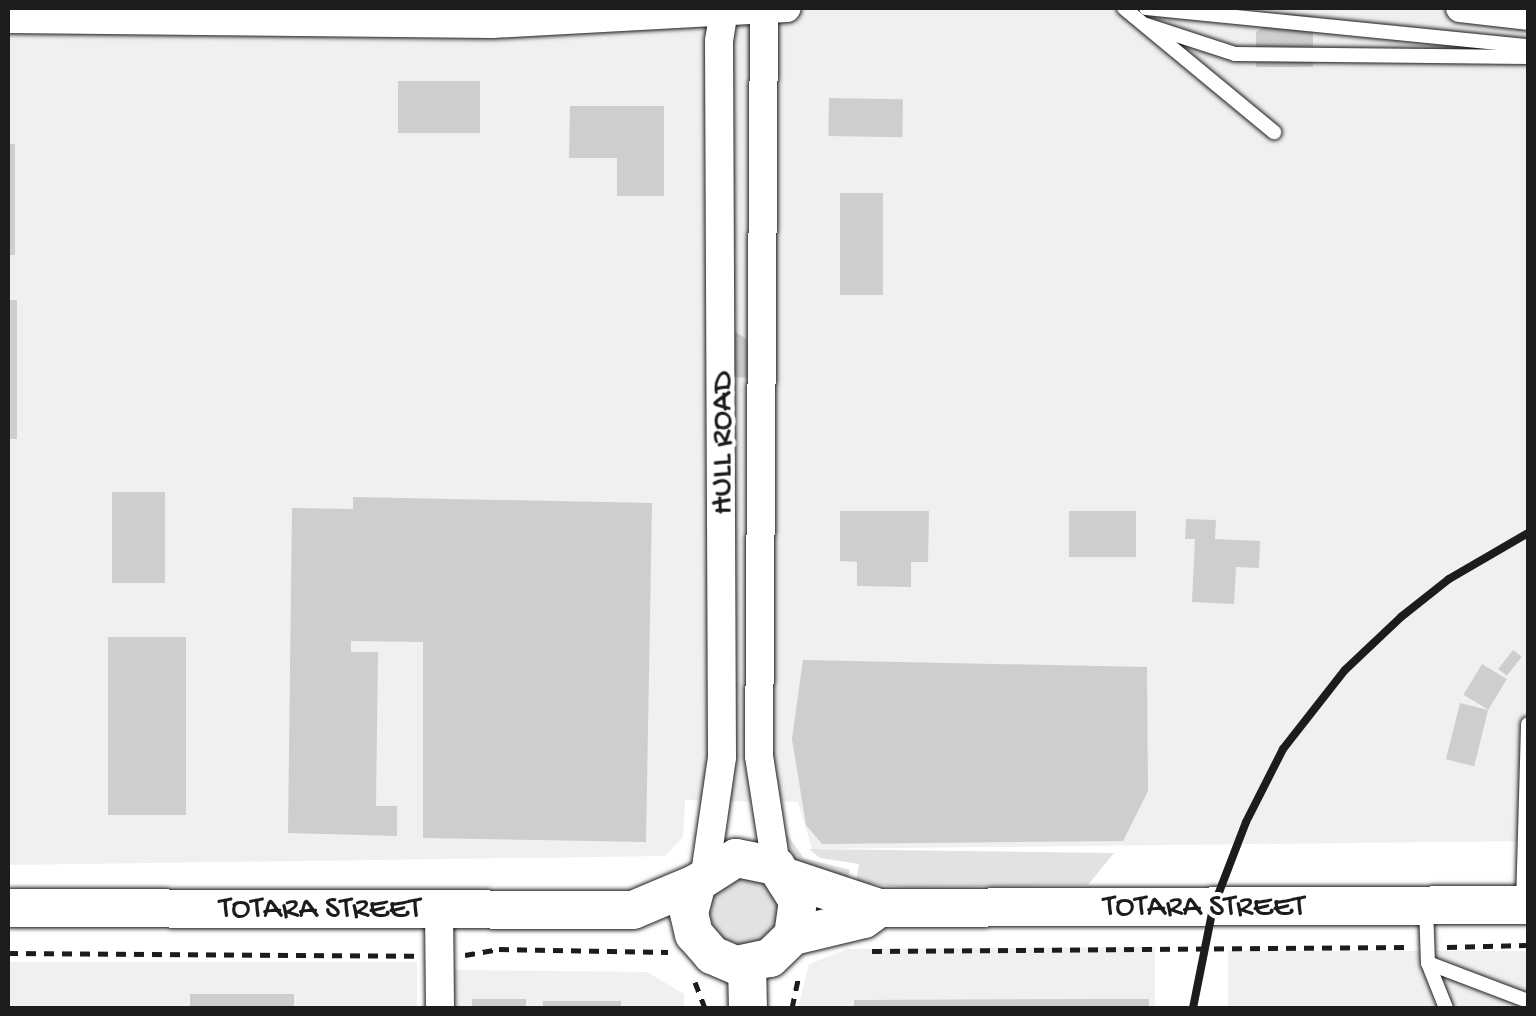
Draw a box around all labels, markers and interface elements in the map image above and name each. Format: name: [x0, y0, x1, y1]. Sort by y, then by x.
street label: HULL ROAD: [705, 371, 743, 515]
street label: TOTARA STREET: [1103, 889, 1305, 927]
street label: TOTARA STREET: [219, 891, 421, 929]

